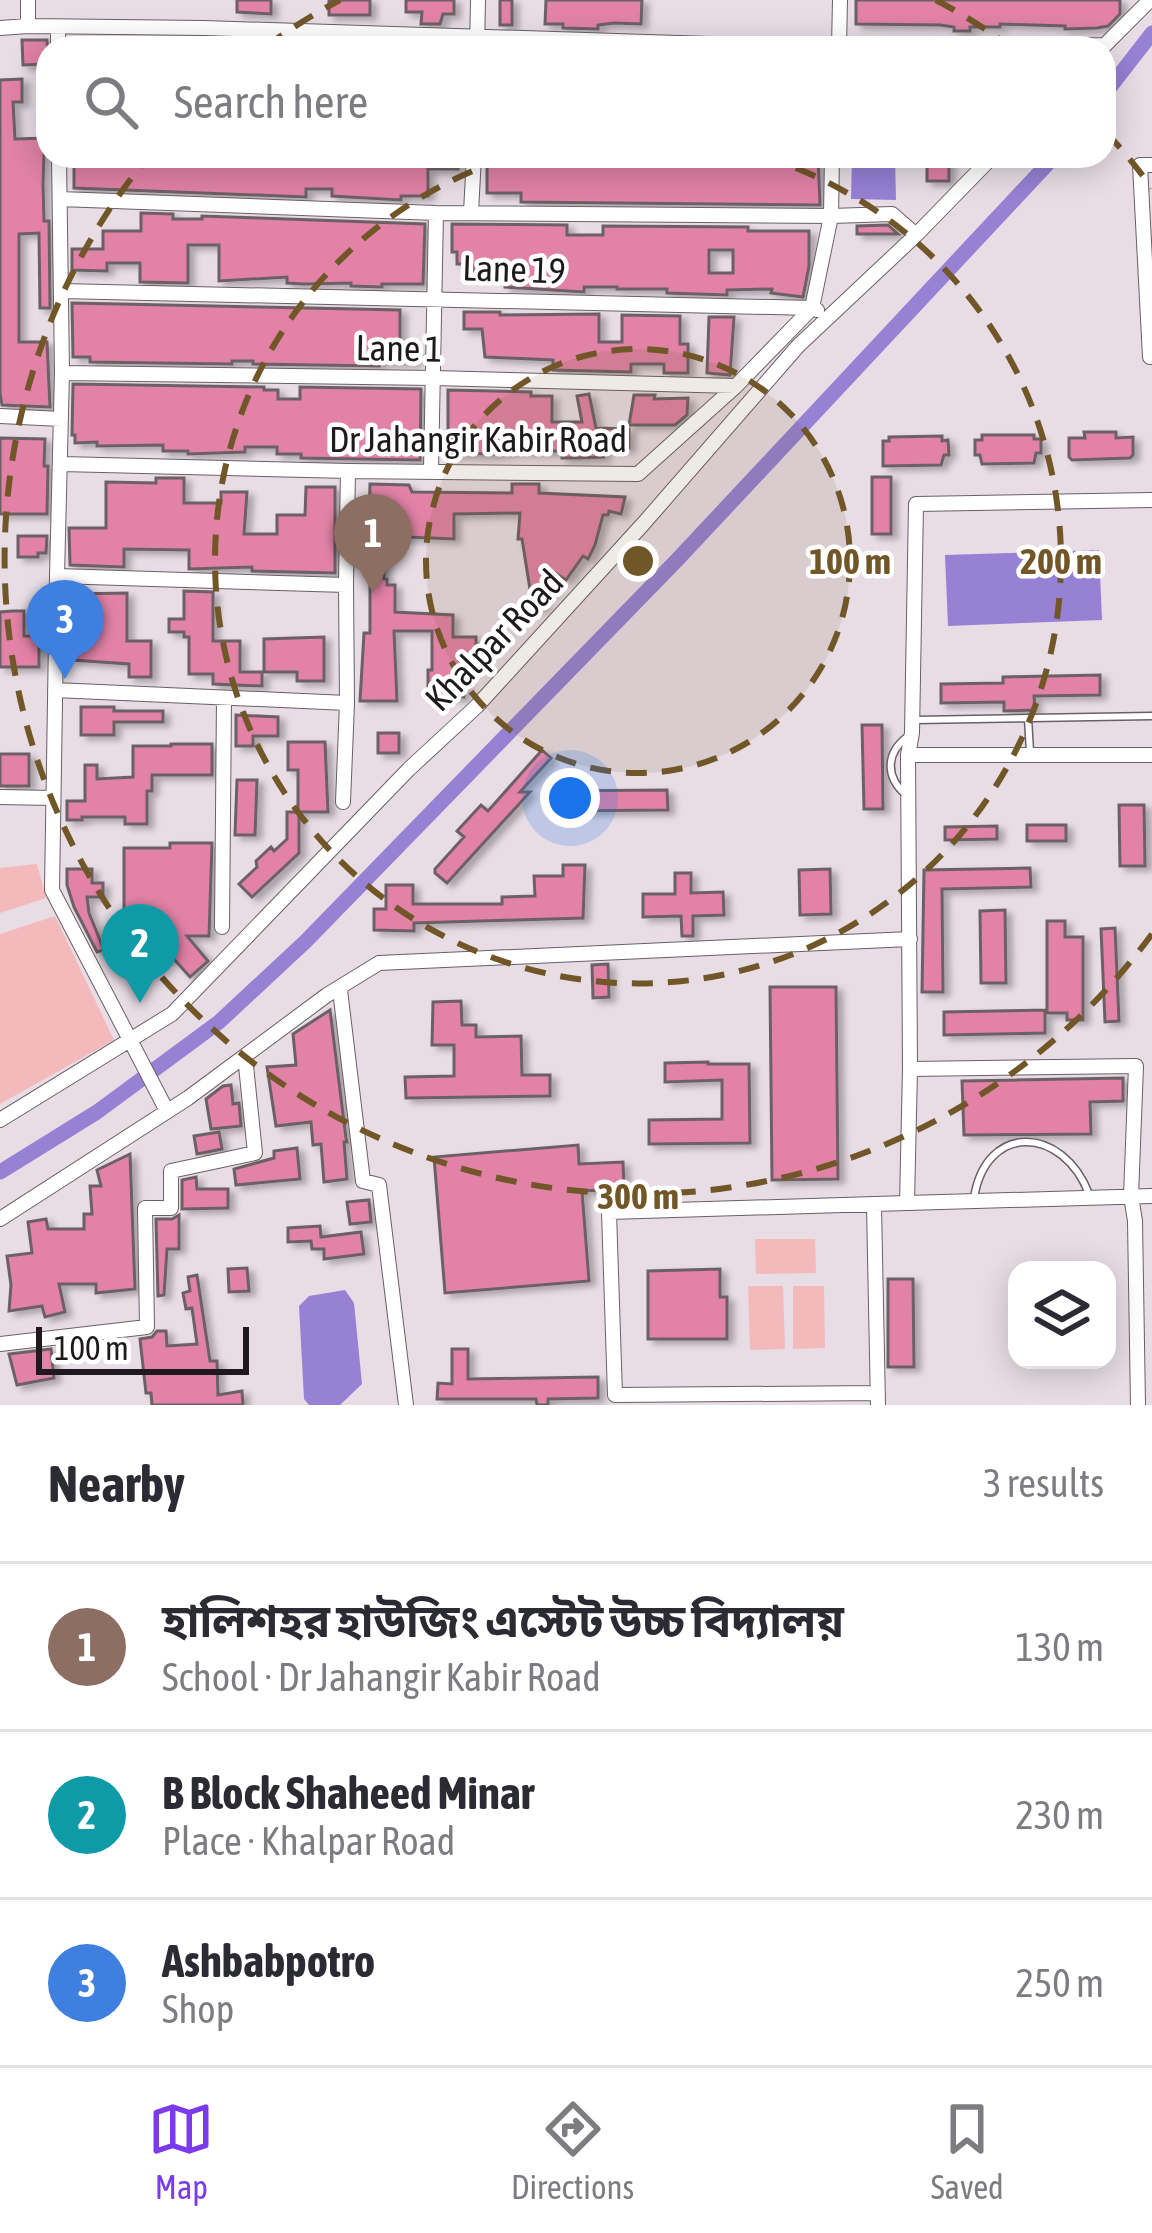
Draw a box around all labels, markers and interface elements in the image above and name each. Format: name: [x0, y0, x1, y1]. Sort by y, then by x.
search box: [36, 36, 1116, 168]
icon: search: [78, 69, 144, 135]
text: Search here: [174, 76, 368, 128]
street label: Lane 19: [462, 246, 566, 292]
street label: Lane 1: [355, 326, 443, 370]
street label: Dr Jahangir Kabir Road: [329, 418, 627, 460]
pin: 1: [334, 494, 412, 593]
centre of rings: [617, 540, 659, 582]
text: 100 m: [809, 540, 891, 582]
text: 200 m: [1020, 540, 1102, 582]
street label: Khalpar Road: [417, 561, 571, 719]
pin: 3: [26, 580, 104, 679]
your location: [540, 768, 600, 828]
pin: 2: [101, 904, 179, 1003]
text: 300 m: [597, 1175, 679, 1217]
map controls: [1008, 1261, 1116, 1369]
button: layers: [1008, 1261, 1116, 1369]
scale bar: [36, 1321, 249, 1374]
text: 100 m: [54, 1329, 129, 1367]
text: Nearby: [48, 1454, 185, 1513]
text: 3 results: [983, 1461, 1104, 1505]
text: হালিশহর হাউজিং এস্টেট উচ্চ বিদ্যালয়: [162, 1595, 844, 1647]
text: 1: [78, 1625, 96, 1669]
text: 130 m: [1016, 1625, 1104, 1669]
text: School · Dr Jahangir Kabir Road: [162, 1655, 601, 1699]
text: B Block Shaheed Minar: [162, 1767, 534, 1819]
text: 2: [78, 1793, 96, 1837]
text: 230 m: [1016, 1793, 1104, 1837]
text: Place · Khalpar Road: [162, 1819, 455, 1863]
text: Ashbabpotro: [162, 1935, 375, 1987]
text: 3: [78, 1961, 96, 2005]
text: 250 m: [1016, 1961, 1104, 2005]
text: Shop: [162, 1987, 234, 2031]
tab: Map: [148, 2096, 214, 2206]
tab: Directions: [511, 2096, 634, 2206]
tab: Saved: [931, 2096, 1004, 2206]

